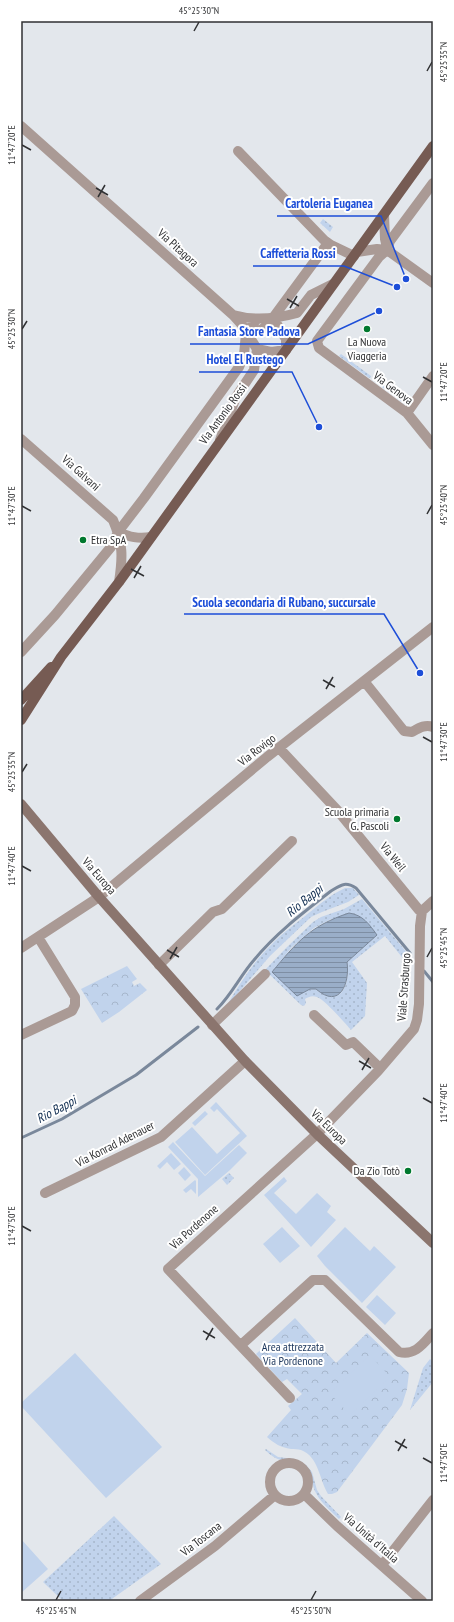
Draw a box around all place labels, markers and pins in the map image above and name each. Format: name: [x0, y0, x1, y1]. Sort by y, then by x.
callout: Cartoleria Euganea: [277, 191, 381, 216]
callout: Caffetteria Rossi: [253, 241, 344, 266]
callout: Fantasia Store Padova: [190, 319, 308, 344]
marker: La Nuova Viaggeria: [362, 324, 372, 334]
place label: La Nuova Viaggeria: [347, 334, 387, 363]
callout: Hotel El Rustego: [199, 347, 292, 372]
place label: Etra SpA: [91, 532, 126, 547]
marker: Etra SpA: [78, 535, 88, 545]
callout: Scuola secondaria di Rubano, succursale: [184, 589, 384, 614]
place label: Scuola primaria G. Pascoli: [325, 804, 389, 833]
marker: Scuola primaria G. Pascoli: [392, 814, 402, 824]
place label: Da Zio Totò: [354, 1163, 400, 1178]
marker: Da Zio Totò: [403, 1166, 413, 1176]

